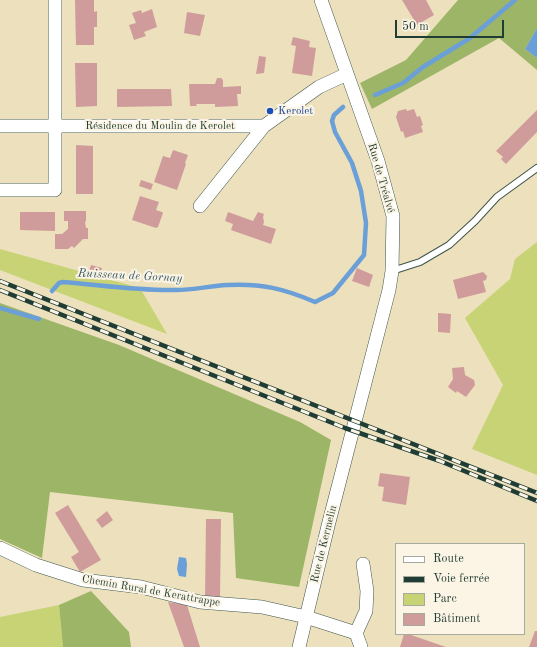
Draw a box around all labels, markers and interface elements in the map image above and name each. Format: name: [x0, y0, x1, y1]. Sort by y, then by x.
scale bar: [397, 12, 506, 38]
text: 50 m: [402, 21, 429, 33]
place label: Kerolet: [278, 104, 313, 118]
marker: Kerolet: [265, 106, 275, 116]
street label: Résidence du Moulin de Kerolet: [85, 119, 235, 133]
street label: Rue de Tréalvé: [365, 142, 397, 214]
water label: Ruisseau de Gornay: [77, 266, 183, 286]
street label: Rue de Kermelin: [308, 504, 340, 584]
legend: [395, 543, 525, 635]
text: Route: [433, 553, 464, 565]
street label: Chemin Rural de Kerattrappe: [81, 572, 221, 610]
text: Voie ferrée: [433, 573, 490, 585]
text: Parc: [433, 593, 457, 605]
text: Bâtiment: [433, 613, 480, 625]

